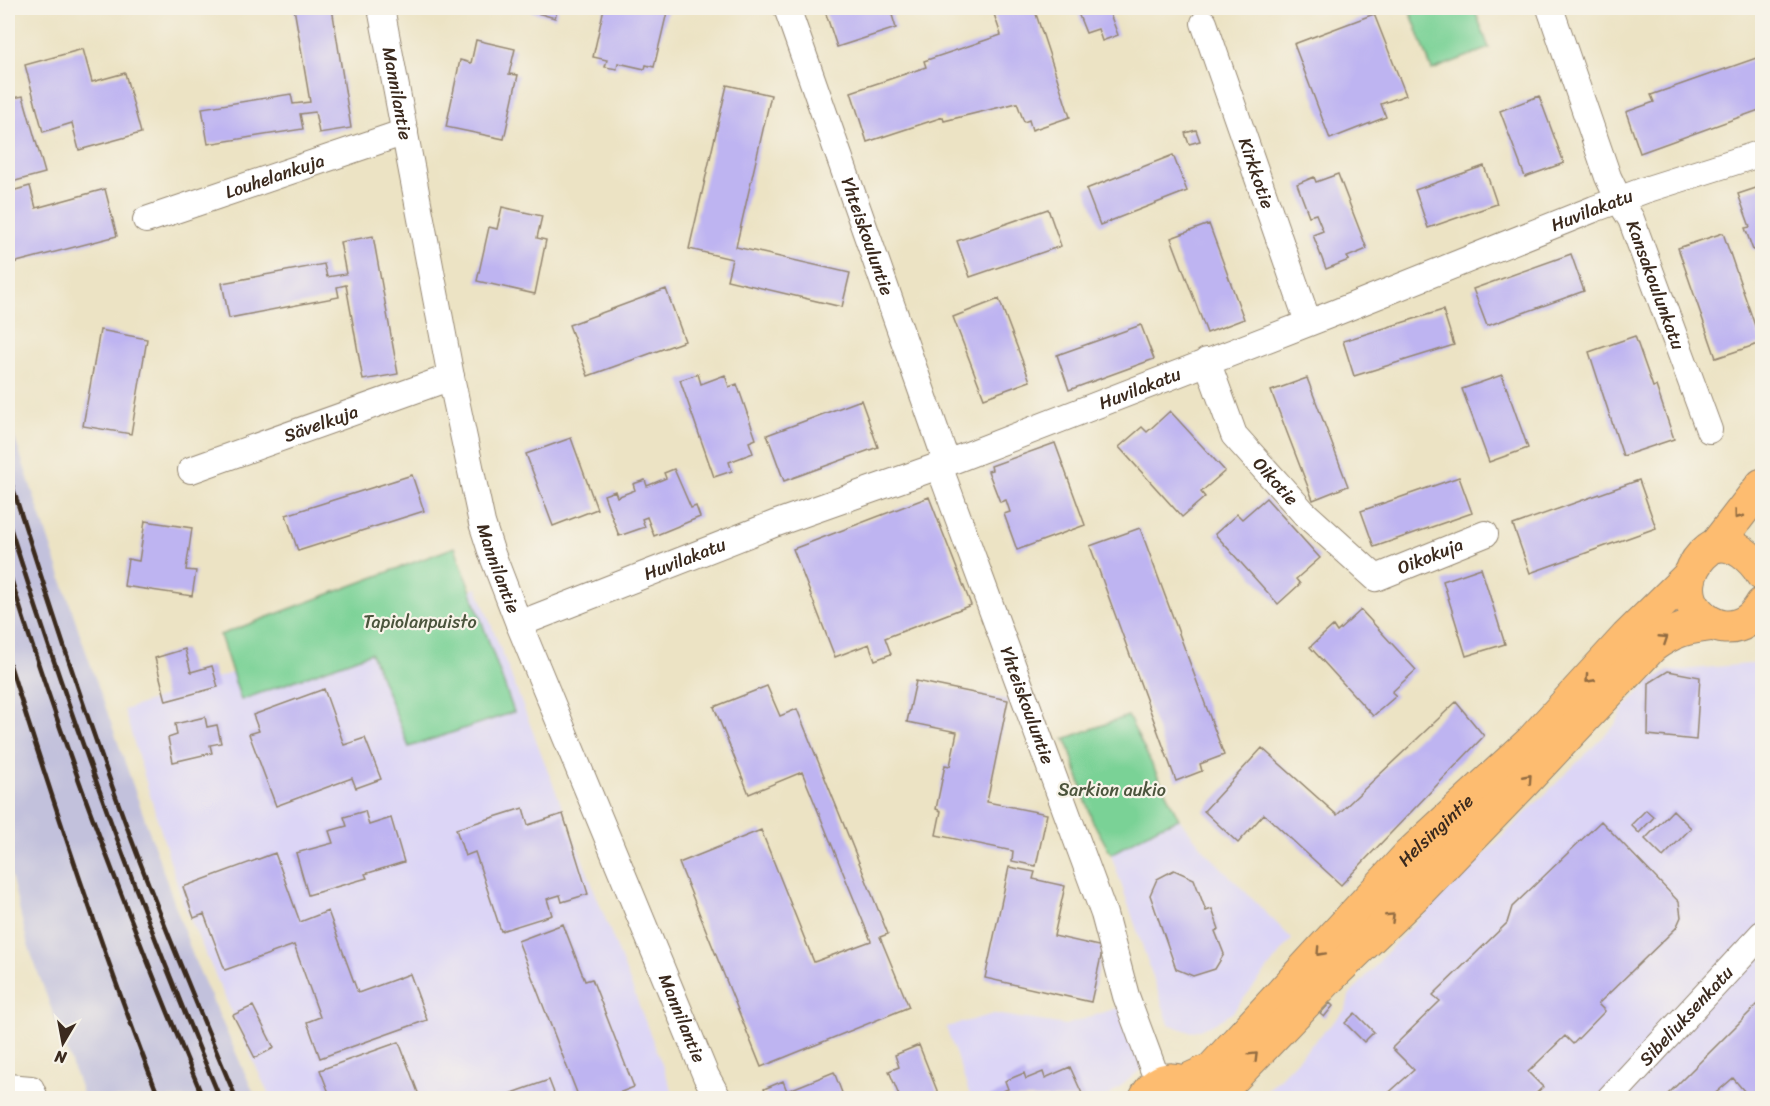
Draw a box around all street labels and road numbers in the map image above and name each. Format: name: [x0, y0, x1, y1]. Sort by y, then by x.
street label: Mannilantie: [373, 44, 422, 143]
street label: Kirkkotie: [1229, 133, 1283, 213]
street label: Louhelankuja: [221, 144, 329, 208]
street label: Yhteiskouluntie: [832, 173, 903, 300]
street label: Huvilakatu: [1546, 180, 1638, 241]
street label: Kansakoulunkatu: [1617, 216, 1694, 355]
street label: Huvilakatu: [1094, 358, 1186, 419]
street label: Sävelkuja: [279, 395, 363, 452]
street label: Oikotie: [1244, 449, 1307, 513]
street label: Mannilantie: [467, 519, 529, 618]
street label: Huvilakatu: [639, 528, 731, 590]
street label: Oikokuja: [1392, 528, 1468, 584]
street label: Yhteiskouluntie: [991, 642, 1064, 769]
street label: Helsingintie: [1390, 786, 1481, 874]
street label: Sibeliuksenkatu: [1631, 958, 1742, 1074]
street label: Mannilantie: [649, 969, 715, 1068]

